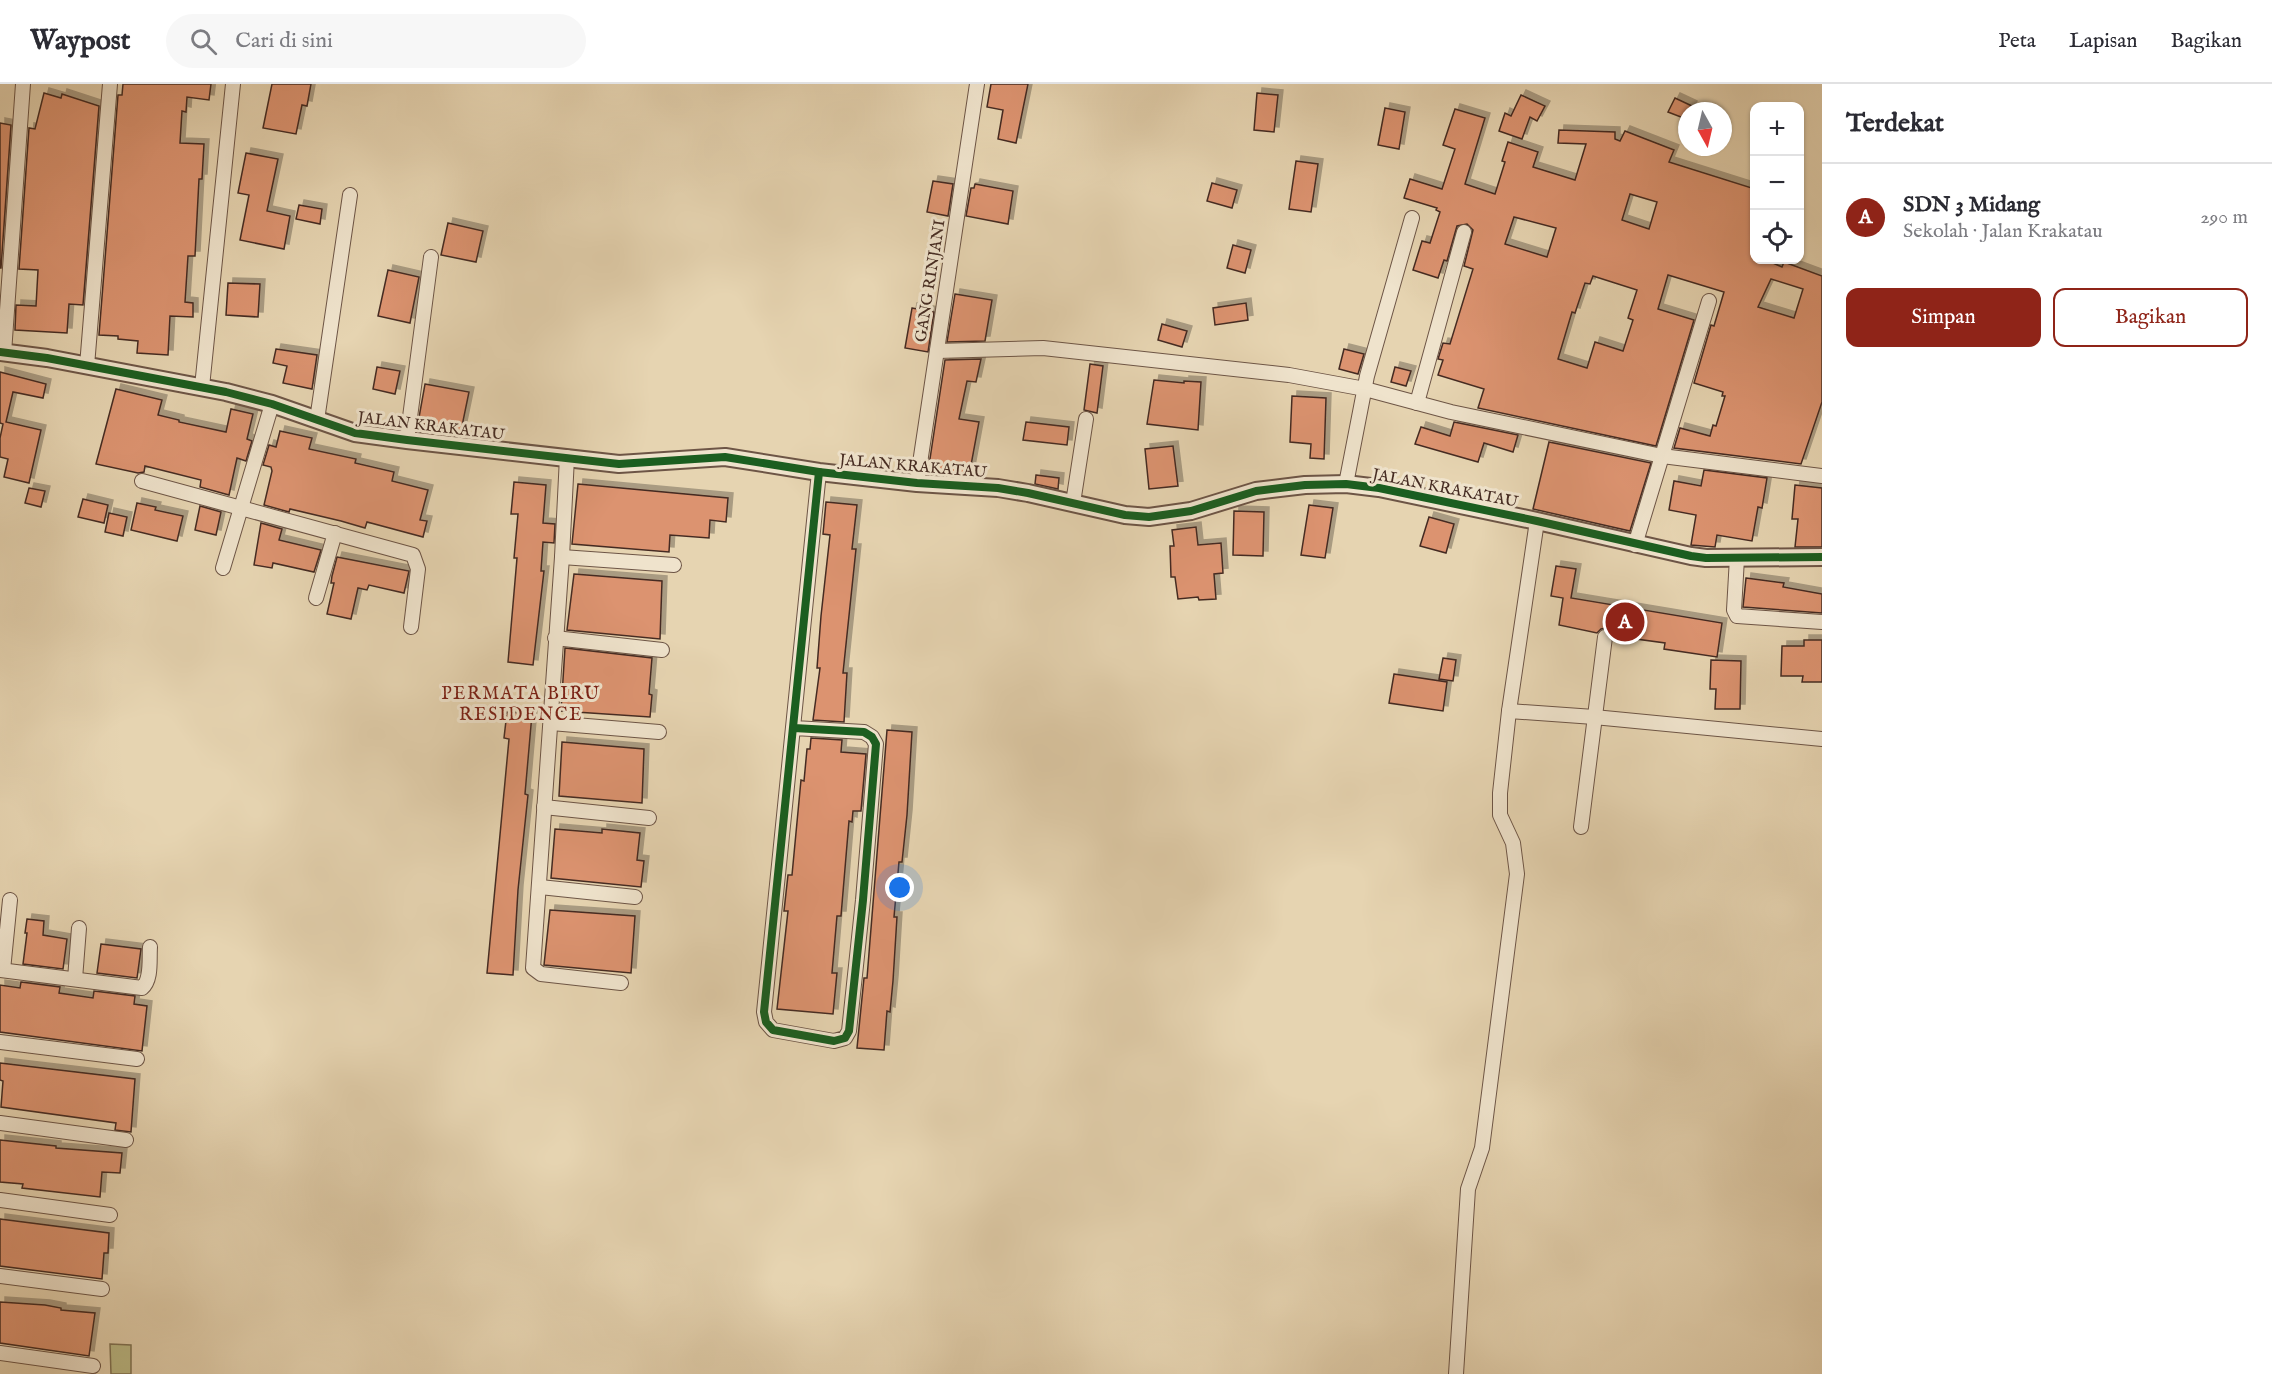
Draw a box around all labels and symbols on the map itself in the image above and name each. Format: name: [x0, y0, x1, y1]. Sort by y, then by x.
north arrow: [1678, 102, 1732, 156]
street label: GANG RINJANI: [911, 218, 951, 344]
street label: JALAN KRAKATAU: [354, 408, 506, 446]
street label: JALAN KRAKATAU: [836, 450, 988, 483]
street label: JALAN KRAKATAU: [1369, 465, 1520, 513]
pin: A: [1606, 600, 1644, 644]
district label: PERMATA BIRU RESIDENCE: [441, 683, 601, 727]
your location: [885, 873, 914, 902]

